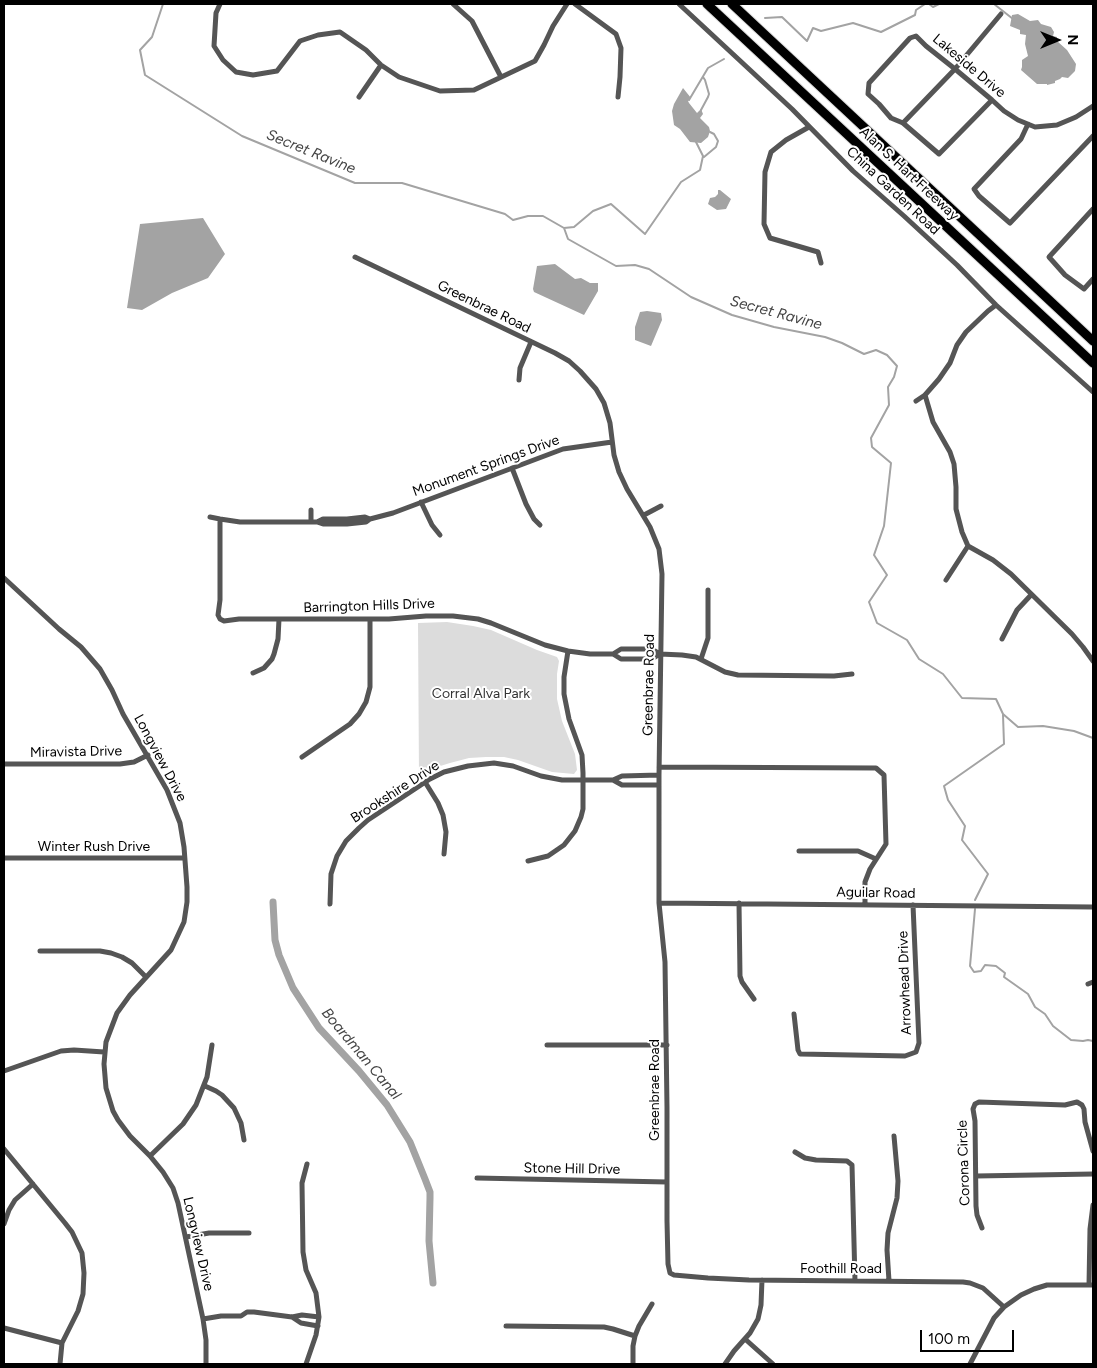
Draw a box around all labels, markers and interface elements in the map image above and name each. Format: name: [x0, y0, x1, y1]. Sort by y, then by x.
north arrow: [1032, 15, 1082, 65]
street label: Lakeside Drive: [929, 31, 1009, 101]
text: N: [1064, 35, 1081, 45]
street label: Alan S. Hart Freeway: [856, 124, 962, 224]
water label: Secret Ravine: [264, 126, 358, 178]
street label: China Garden Road: [843, 143, 943, 239]
street label: Greenbrae Road: [435, 277, 533, 337]
water label: Secret Ravine: [728, 292, 824, 334]
street label: Monument Springs Drive: [410, 432, 562, 500]
street label: Barrington Hills Drive: [303, 595, 435, 617]
street label: Greenbrae Road: [640, 634, 658, 736]
park label: Corral Alva Park: [432, 686, 530, 702]
street label: Longview Drive: [130, 712, 190, 804]
street label: Miravista Drive: [30, 743, 122, 761]
street label: Brookshire Drive: [348, 757, 442, 827]
street label: Winter Rush Drive: [38, 839, 150, 855]
street label: Aguilar Road: [836, 884, 916, 902]
street label: Arrowhead Drive: [895, 930, 915, 1036]
water label: Boardman Canal: [317, 1004, 405, 1104]
street label: Greenbrae Road: [647, 1039, 663, 1141]
street label: Corona Circle: [954, 1120, 974, 1206]
street label: Stone Hill Drive: [524, 1160, 620, 1178]
street label: Longview Drive: [179, 1195, 217, 1293]
street label: Foothill Road: [800, 1261, 882, 1277]
scale bar: [922, 1320, 1016, 1352]
text: 100 m: [928, 1330, 970, 1348]

